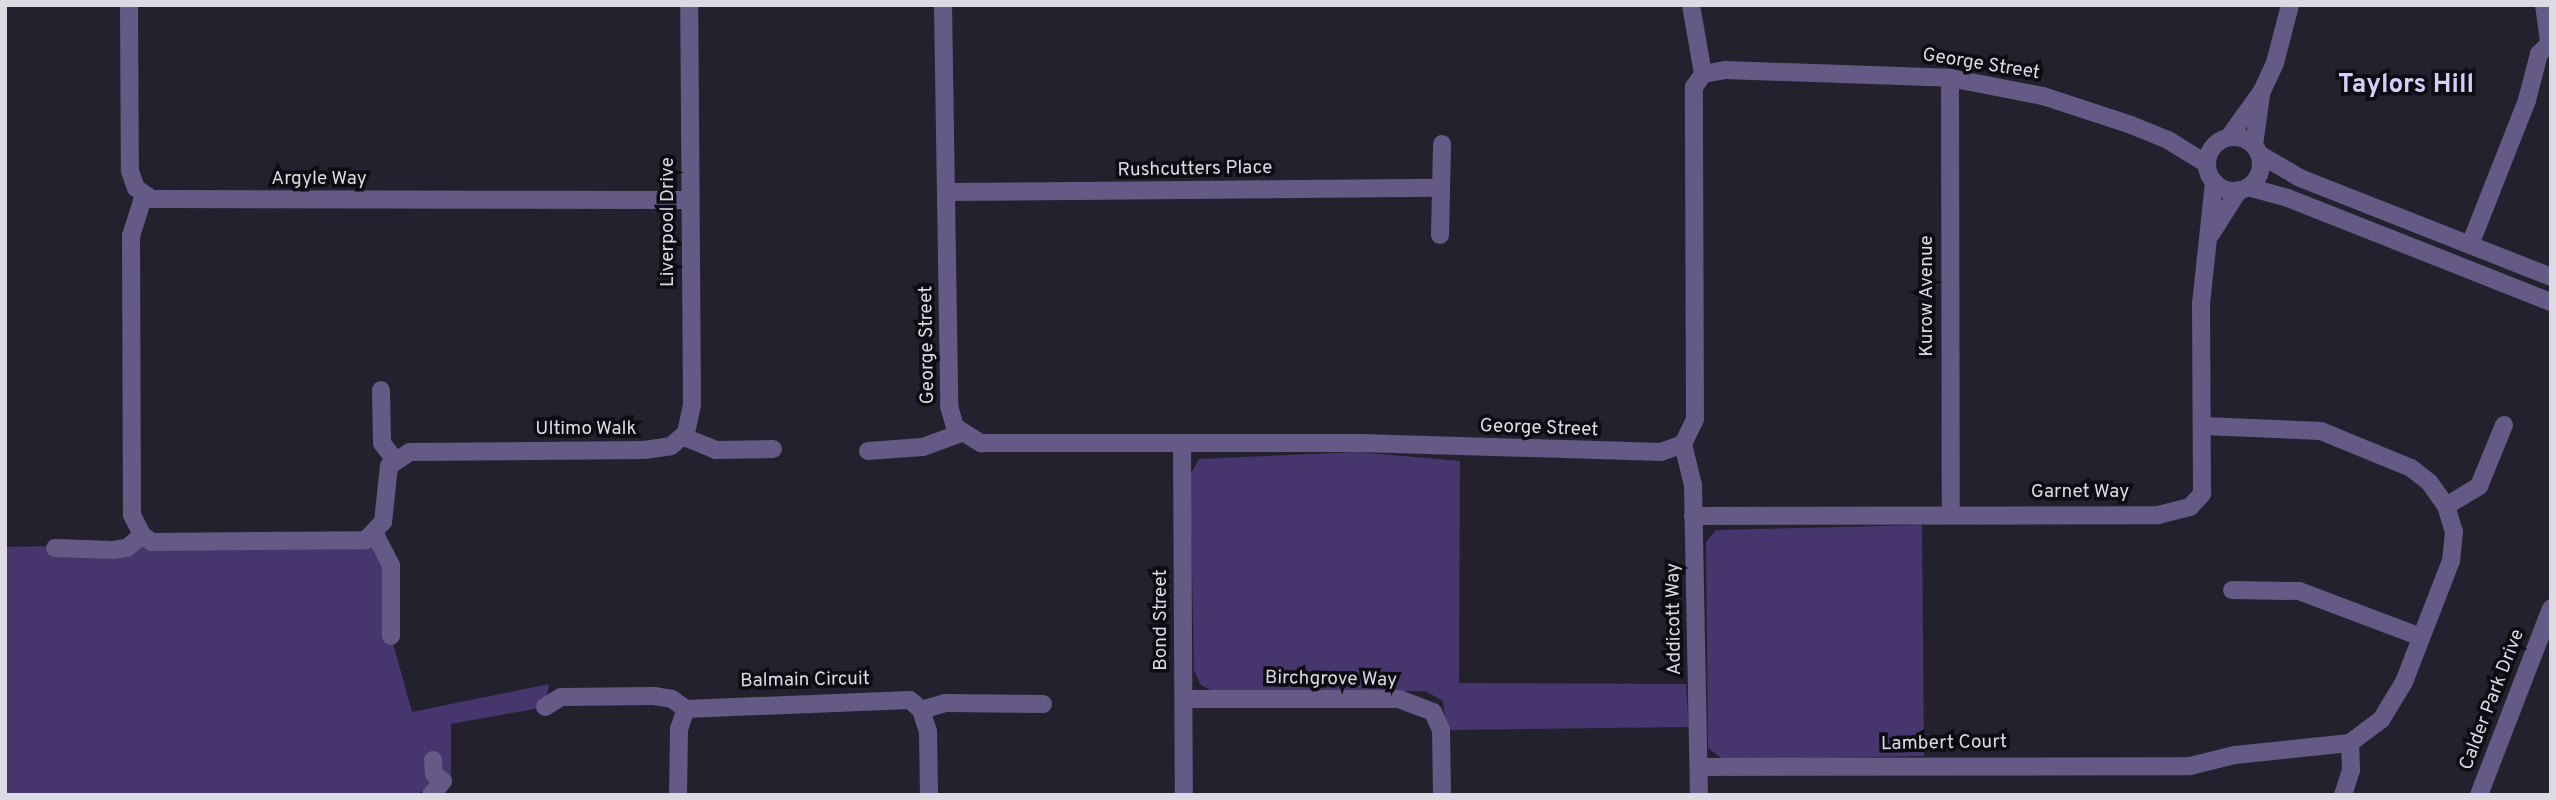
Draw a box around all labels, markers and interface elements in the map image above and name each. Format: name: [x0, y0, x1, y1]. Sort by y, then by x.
street label: George Street: [1921, 44, 2041, 86]
district label: Taylors Hill: [2338, 70, 2474, 102]
street label: Liverpool Drive: [658, 157, 680, 287]
street label: Rushcutters Place: [1117, 157, 1273, 183]
street label: Argyle Way: [271, 169, 367, 191]
street label: Kurow Avenue: [1917, 235, 1939, 357]
street label: George Street: [916, 285, 940, 405]
street label: George Street: [1479, 416, 1599, 442]
street label: Ultimo Walk: [535, 419, 637, 441]
street label: Garnet Way: [2031, 482, 2129, 504]
street label: Addicott Way: [1663, 562, 1687, 676]
street label: Bond Street: [1151, 569, 1173, 671]
street label: Calder Park Drive: [2456, 626, 2530, 774]
street label: Birchgrove Way: [1264, 667, 1398, 693]
street label: Balmain Circuit: [740, 668, 870, 694]
street label: Lambert Court: [1881, 731, 2007, 757]

